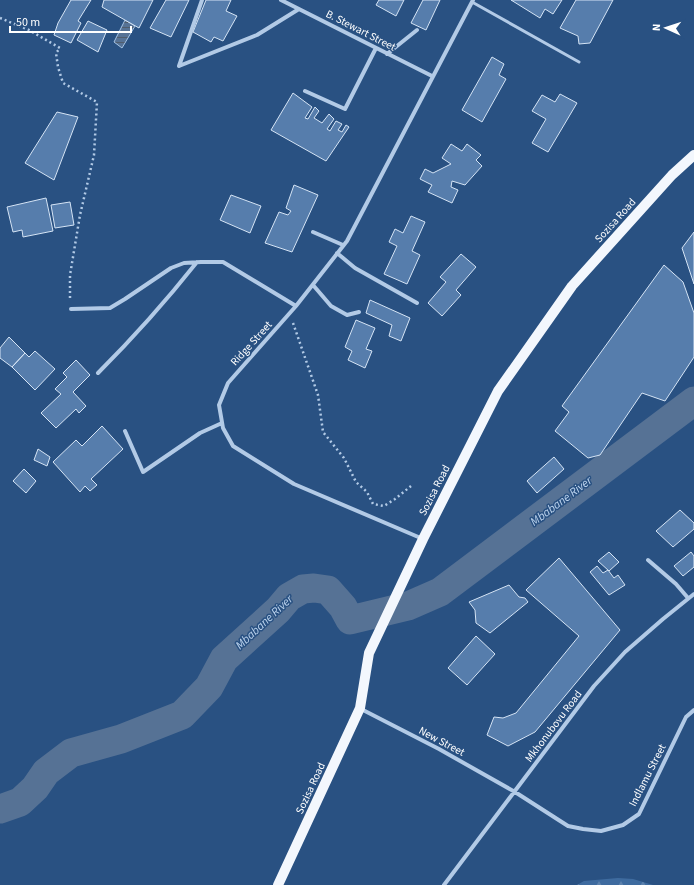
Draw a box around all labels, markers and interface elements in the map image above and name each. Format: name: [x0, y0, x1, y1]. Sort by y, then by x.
street label: B. Stewart Street: [323, 6, 399, 55]
scale bar: [10, 8, 131, 34]
north arrow: [646, 8, 686, 48]
text: 50 m: [16, 14, 40, 31]
text: N: [649, 23, 664, 32]
street label: Sozisa Road: [591, 195, 639, 246]
street label: Ridge Street: [227, 317, 276, 369]
street label: Sozisa Road: [415, 462, 454, 518]
water label: Mbabane River: [527, 472, 596, 530]
water label: Mbabane River: [232, 591, 298, 654]
street label: Mkhonubovu Road: [521, 687, 585, 765]
street label: New Street: [416, 723, 468, 760]
street label: Indlamu Street: [625, 741, 670, 809]
street label: Sozisa Road: [292, 760, 329, 816]

